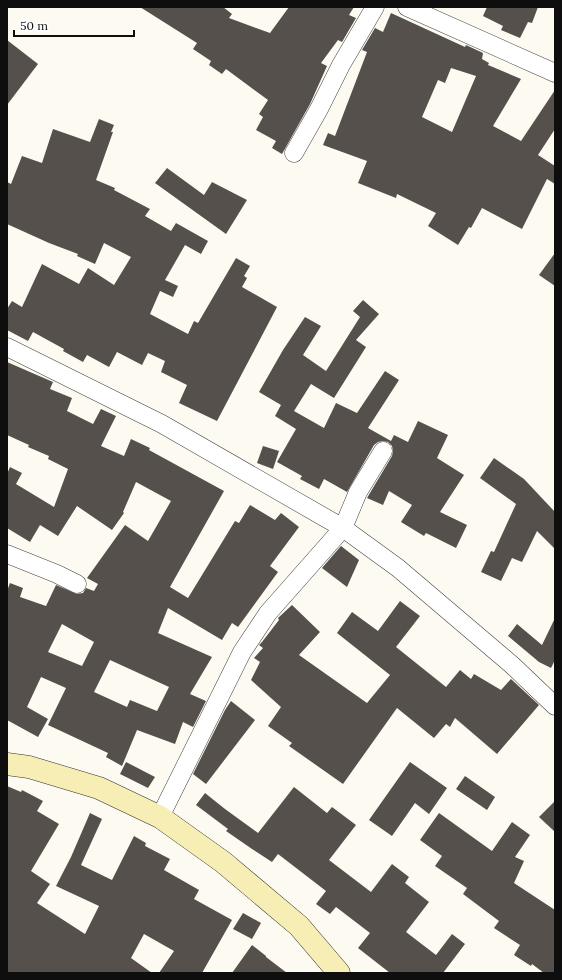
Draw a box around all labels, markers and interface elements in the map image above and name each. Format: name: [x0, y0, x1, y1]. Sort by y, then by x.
scale bar: [14, 12, 134, 38]
text: 50 m: [20, 18, 48, 33]

